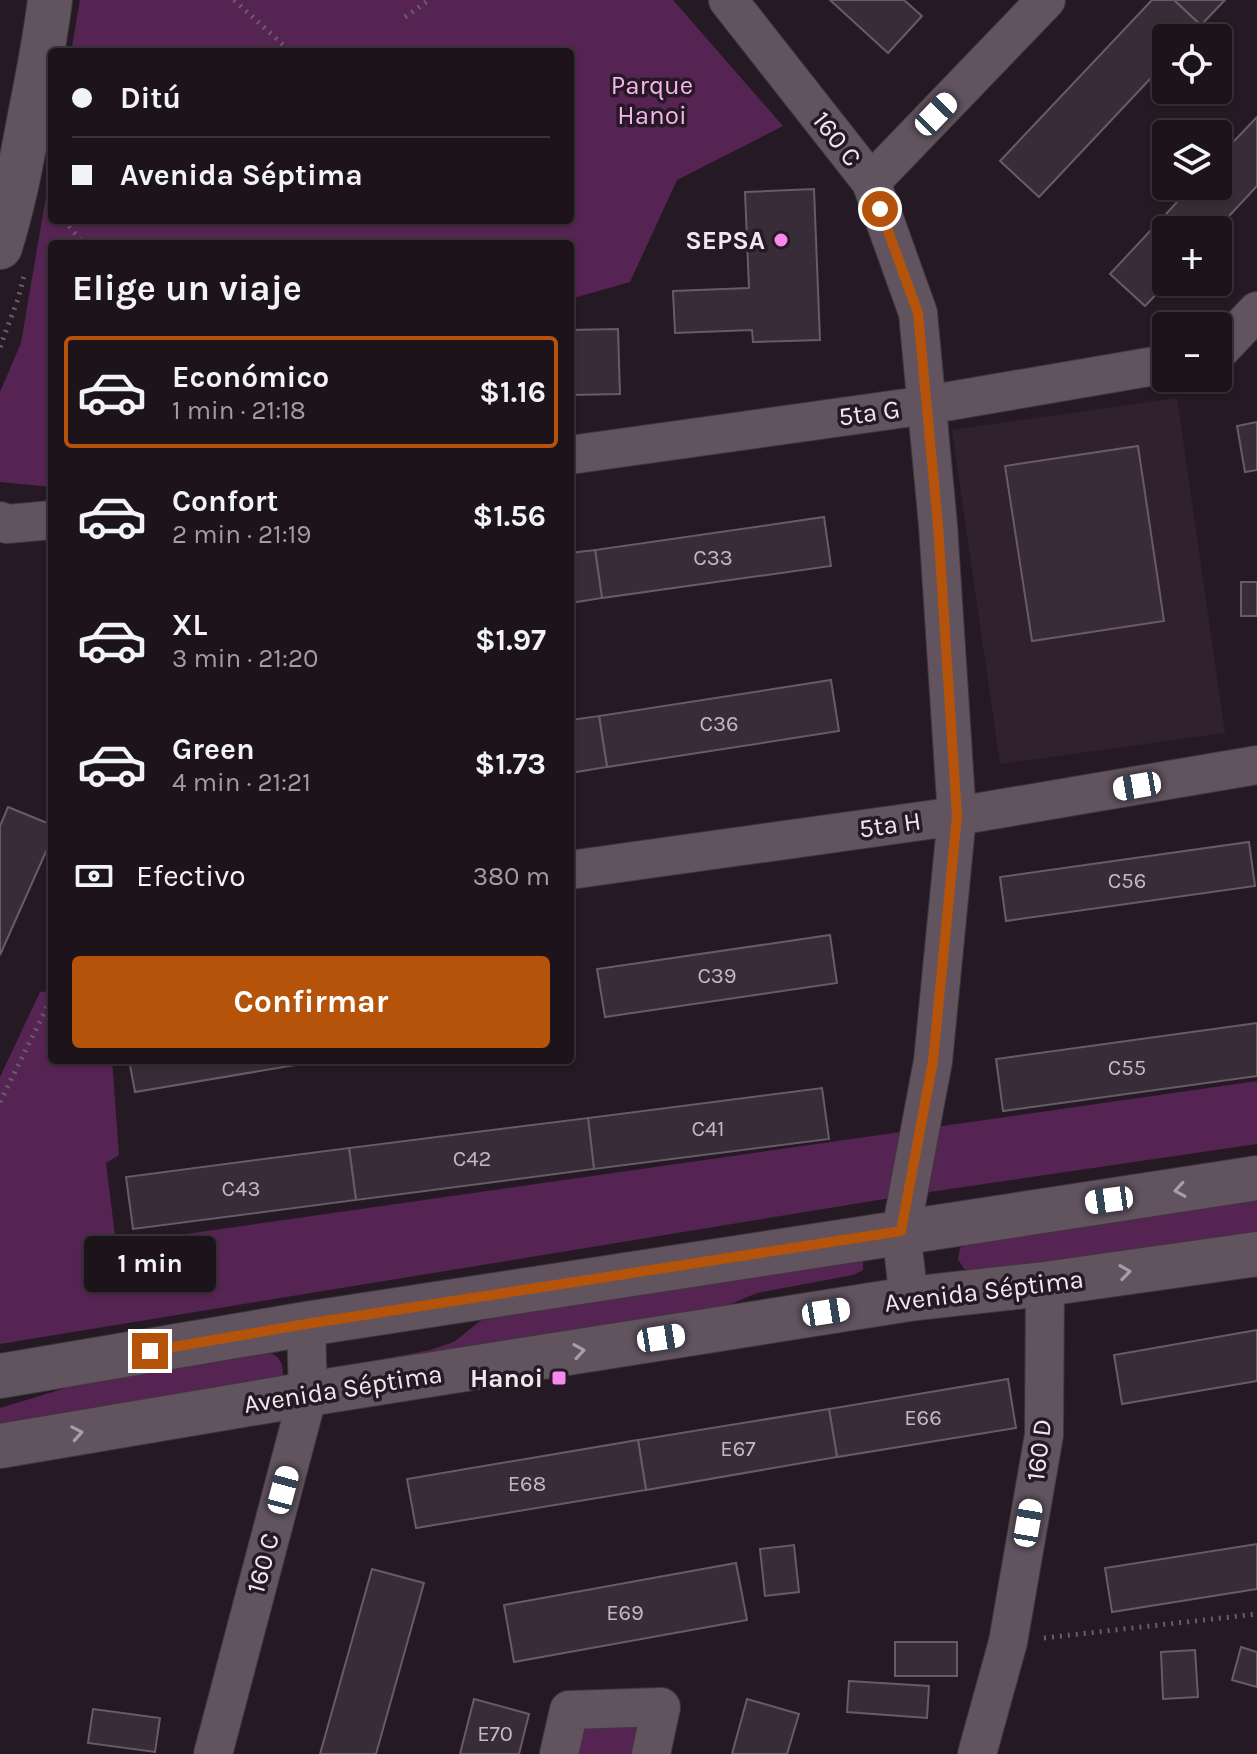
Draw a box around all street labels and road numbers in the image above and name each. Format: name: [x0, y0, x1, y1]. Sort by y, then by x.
street label: 160 C: [806, 105, 868, 173]
street label: 5ta G: [836, 393, 902, 433]
street label: 5ta H: [857, 805, 923, 845]
street label: Avenida Séptima: [883, 1263, 1085, 1319]
street label: Avenida Séptima: [242, 1358, 444, 1420]
street label: 160 D: [1020, 1417, 1058, 1483]
street label: 160 C: [240, 1530, 286, 1596]

